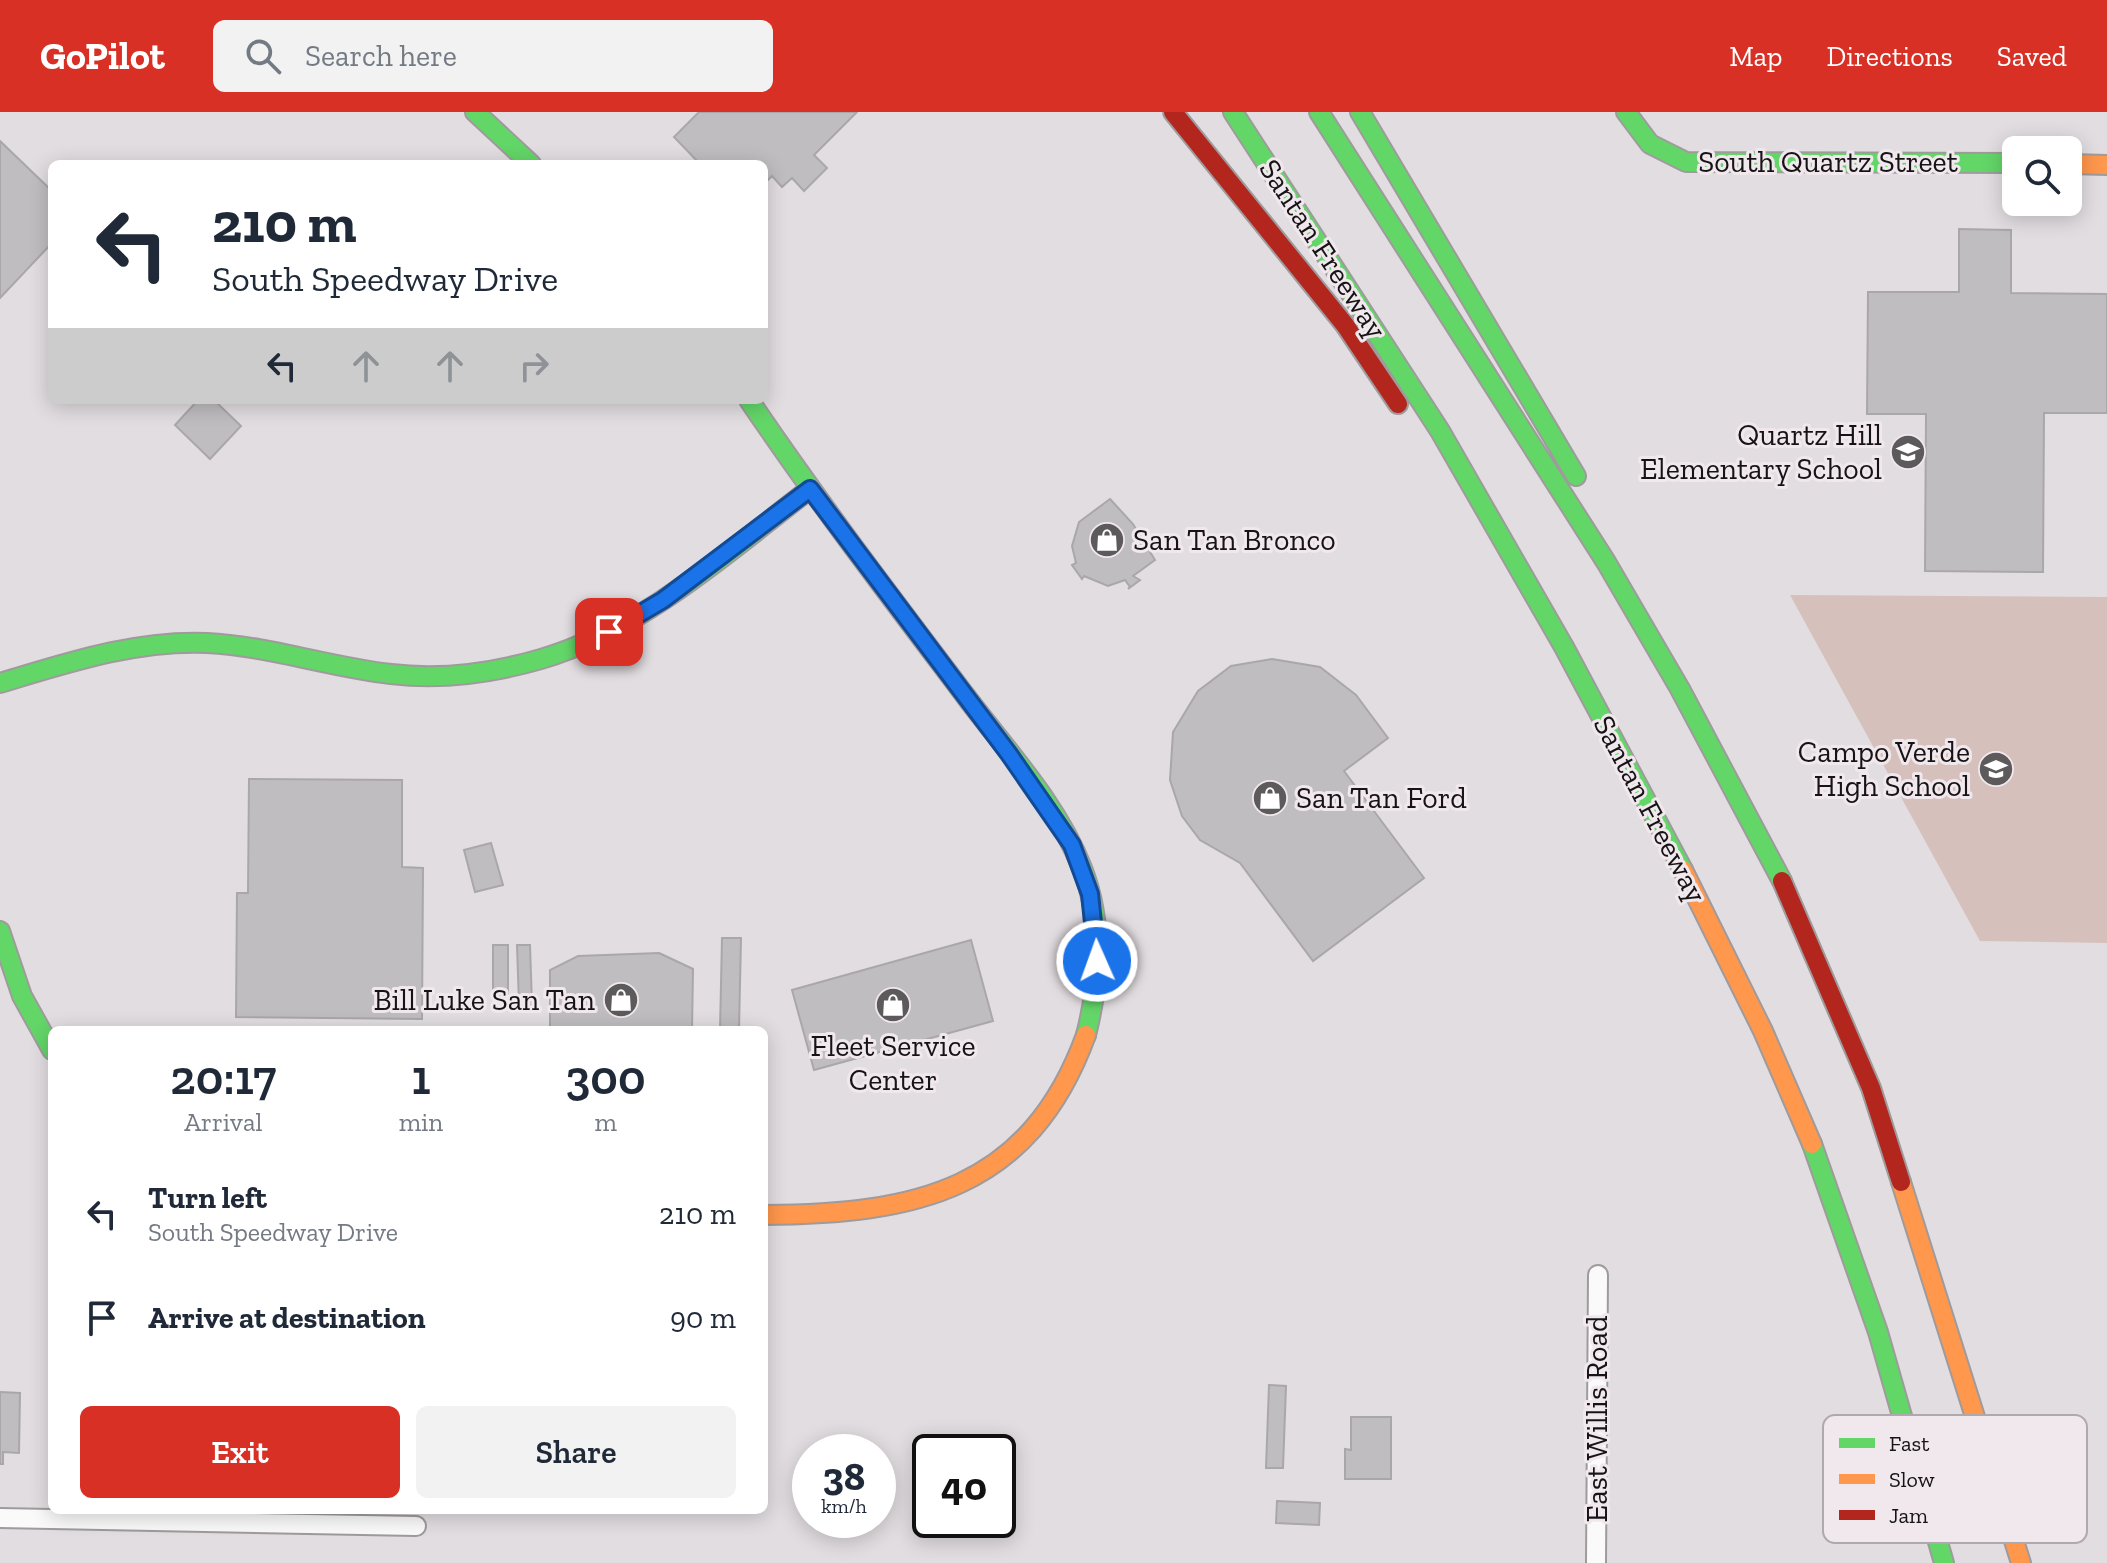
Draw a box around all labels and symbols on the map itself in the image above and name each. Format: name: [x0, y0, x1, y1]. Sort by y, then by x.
street label: South Quartz Street: [1698, 144, 1958, 180]
street label: Santan Freeway: [1252, 153, 1395, 346]
place label: Quartz Hill Elementary School: [1640, 417, 1882, 487]
school or university icon: Quartz Hill Elementary School: [1889, 433, 1927, 471]
shop icon: San Tan Bronco: [1088, 521, 1126, 559]
place label: San Tan Bronco: [1133, 522, 1336, 558]
pin: [575, 598, 643, 666]
street label: Santan Freeway: [1586, 709, 1715, 909]
place label: Campo Verde High School: [1798, 734, 1970, 804]
school or university icon: Campo Verde High School: [1977, 750, 2015, 788]
shop icon: San Tan Ford: [1251, 779, 1289, 817]
place label: San Tan Ford: [1296, 780, 1467, 816]
position arrow: [1055, 919, 1139, 1003]
shop icon: Bill Luke San Tan: [602, 981, 640, 1019]
place label: Bill Luke San Tan: [373, 982, 595, 1018]
shop icon: Fleet Service Center: [874, 986, 912, 1024]
place label: Fleet Service Center: [810, 1028, 976, 1098]
street label: East Willis Road: [1579, 1315, 1615, 1522]
legend: [1823, 1415, 2087, 1543]
text: Fast: [1889, 1430, 1930, 1457]
speed limit sign: 40: [912, 1434, 1016, 1538]
text: Slow: [1889, 1466, 1935, 1493]
text: Jam: [1889, 1502, 1928, 1529]

